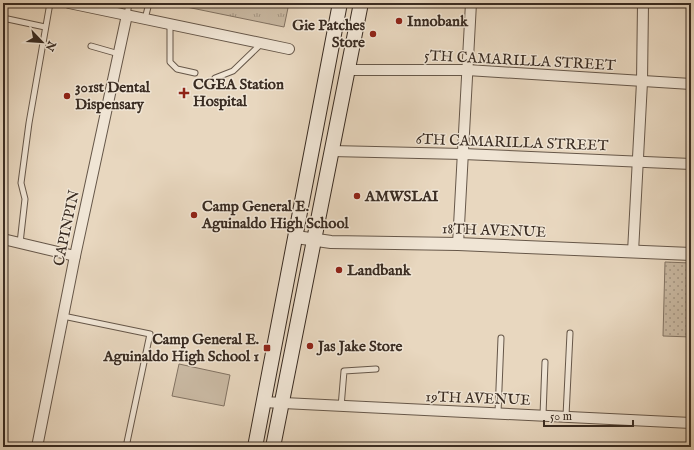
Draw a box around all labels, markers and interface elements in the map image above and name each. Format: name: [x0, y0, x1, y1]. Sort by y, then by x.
place label: Innobank: [407, 12, 469, 31]
place label: Gie Patches Store: [292, 16, 366, 52]
marker: Innobank: [394, 16, 404, 26]
north arrow: [22, 22, 62, 62]
marker: Gie Patches Store: [368, 29, 378, 39]
text: N: [42, 38, 59, 54]
street label: 5TH CAMARILLA STREET: [424, 46, 616, 75]
place label: CGEA Station Hospital: [193, 75, 284, 111]
place label: 301st Dental Dispensary: [75, 78, 151, 114]
marker: CGEA Station Hospital: [178, 87, 190, 99]
marker: 301st Dental Dispensary: [62, 91, 72, 101]
street label: 6TH CAMARILLA STREET: [415, 130, 609, 155]
place label: AMWSLAI: [364, 187, 439, 206]
street label: CAPINPIN: [49, 188, 84, 268]
marker: AMWSLAI: [352, 191, 362, 201]
place label: Camp General E. Aguinaldo High School: [201, 197, 349, 233]
marker: Camp General E. Aguinaldo High School: [189, 210, 199, 220]
street label: 18TH AVENUE: [442, 219, 546, 242]
place label: Landbank: [347, 261, 412, 280]
marker: Landbank: [334, 265, 344, 275]
place label: Camp General E. Aguinaldo High School 1: [103, 330, 259, 366]
place label: Jas Jake Store: [316, 337, 402, 356]
marker: Jas Jake Store: [305, 341, 315, 351]
marker: Camp General E. Aguinaldo High School 1: [262, 343, 272, 353]
street label: 19TH AVENUE: [425, 387, 531, 410]
scale bar: [544, 402, 633, 428]
text: 50 m: [550, 409, 572, 424]

